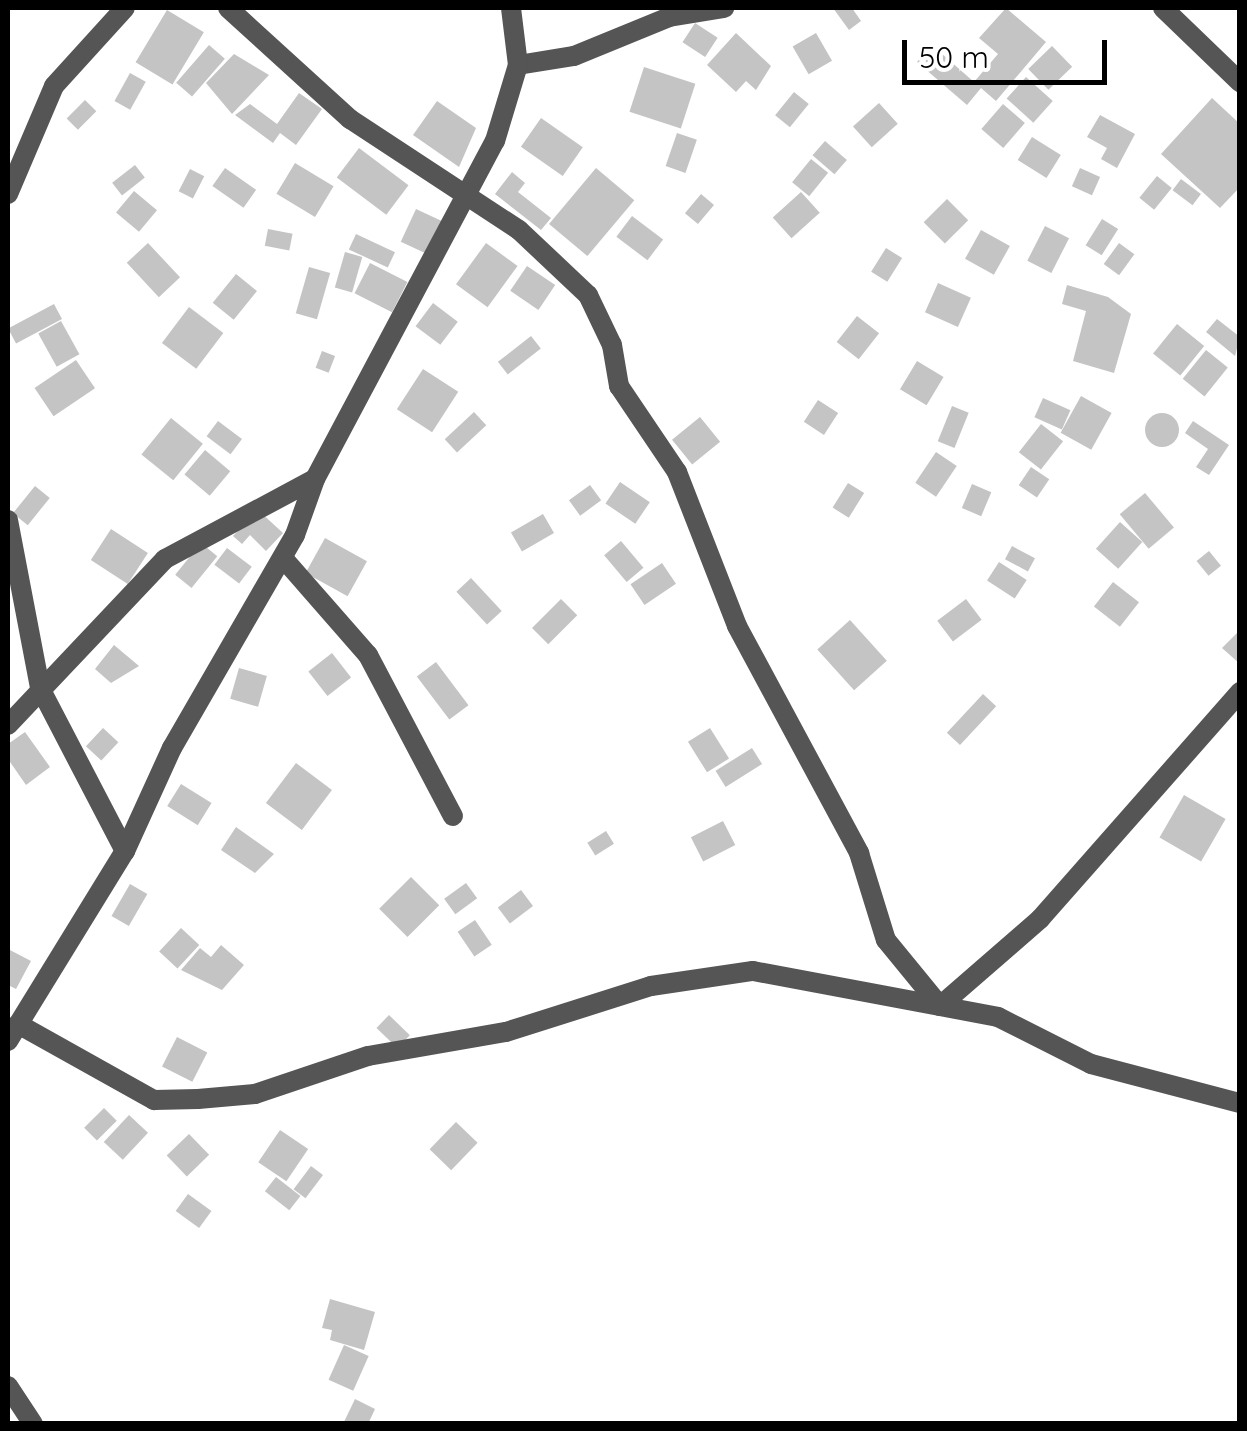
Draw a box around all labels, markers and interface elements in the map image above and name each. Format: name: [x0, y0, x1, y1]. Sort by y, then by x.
scale bar: [907, 20, 1112, 82]
text: 50 m: [919, 38, 989, 76]

